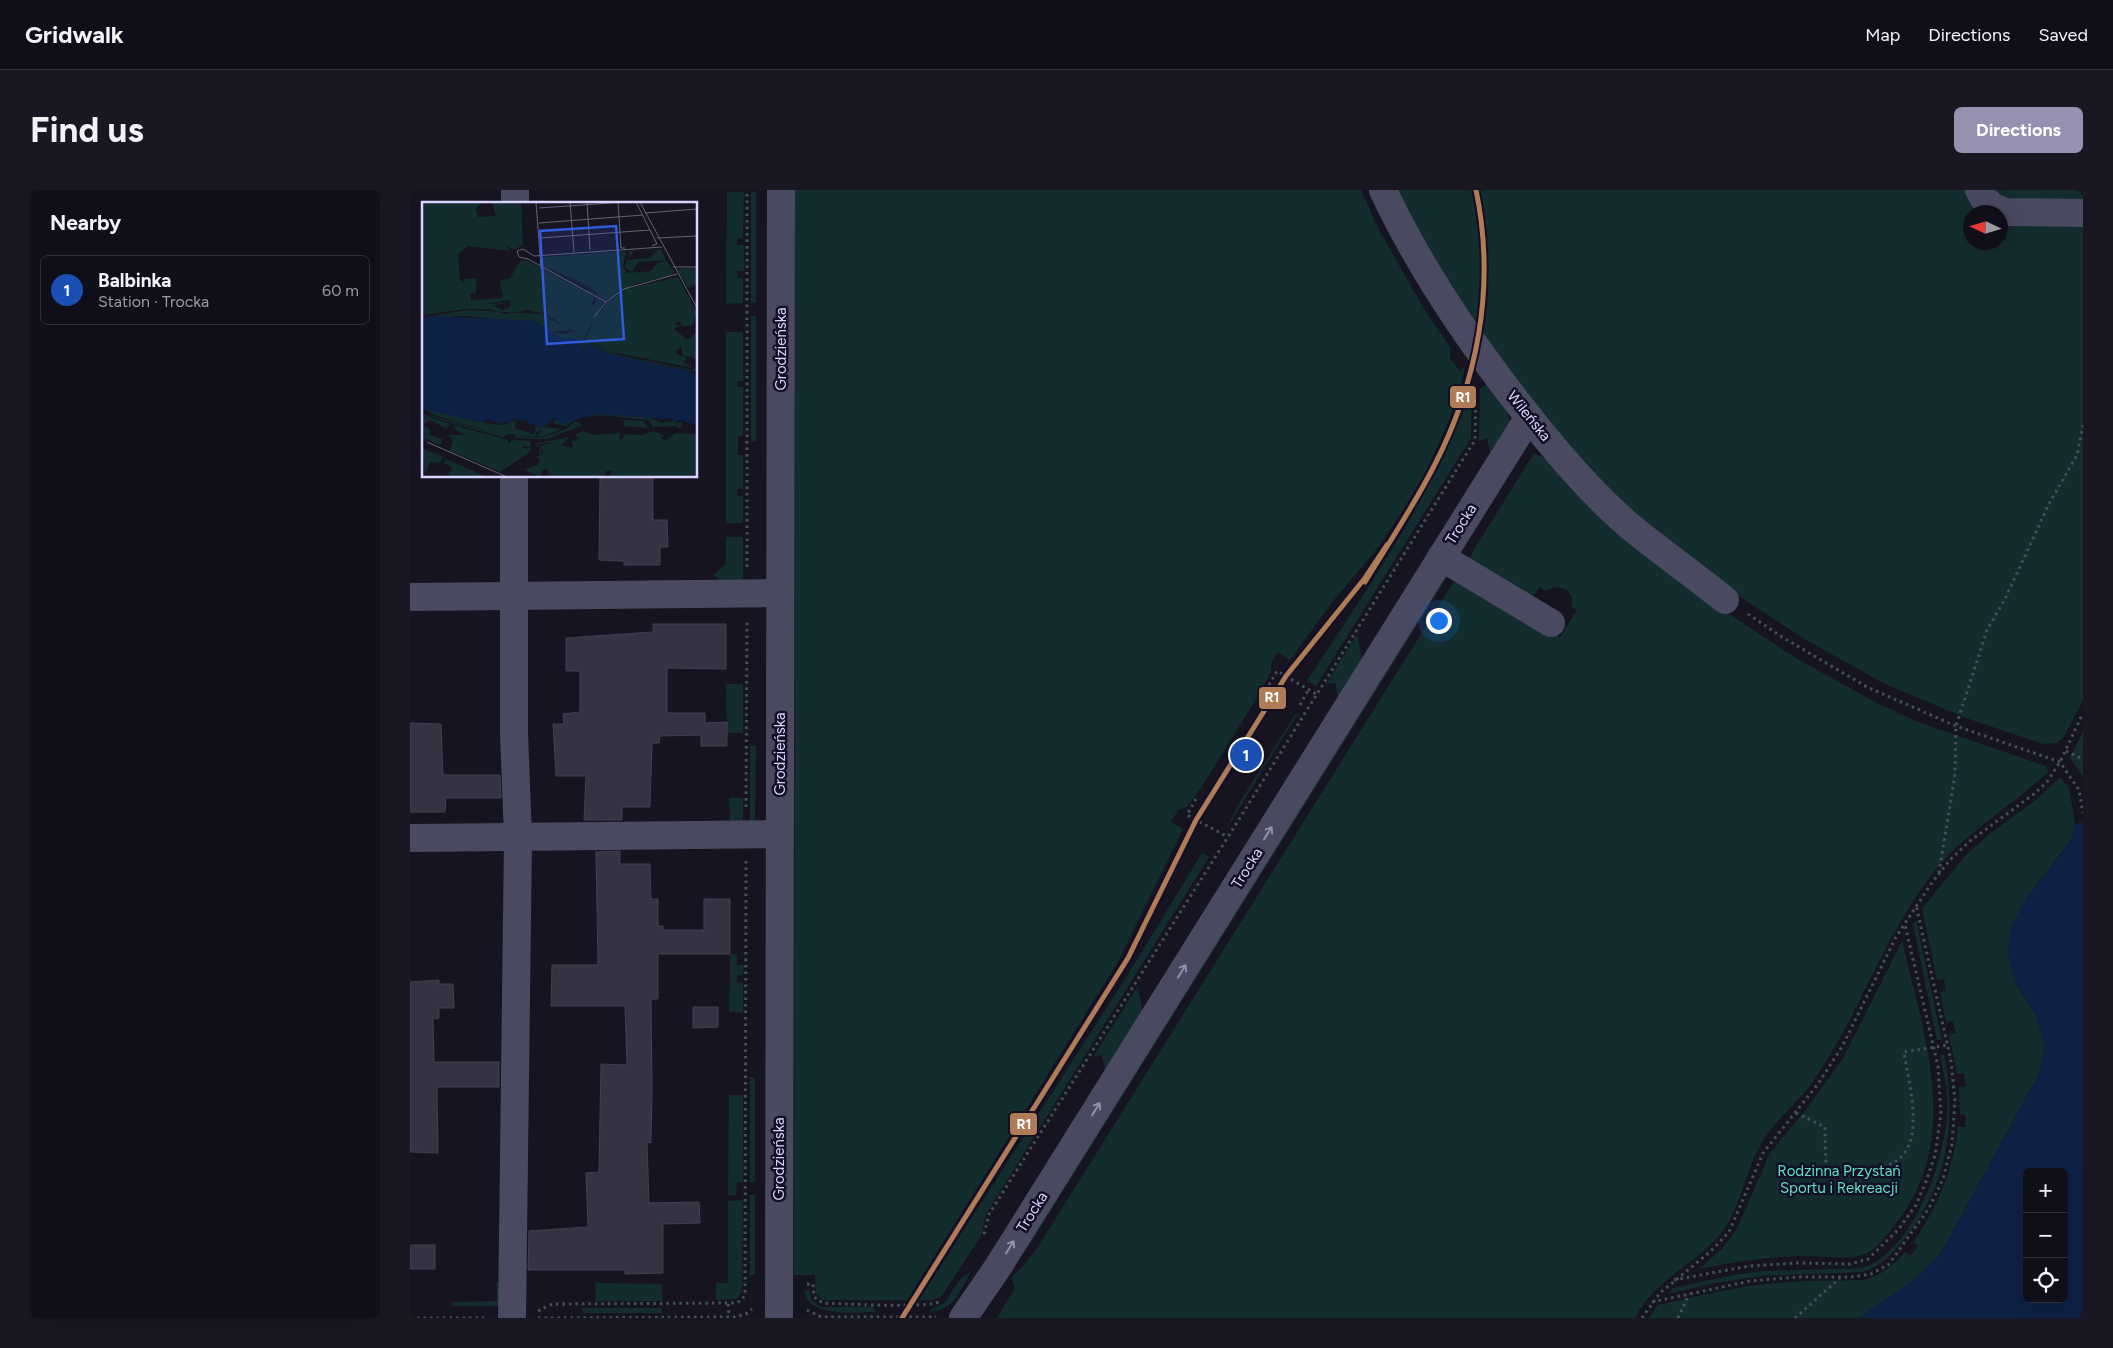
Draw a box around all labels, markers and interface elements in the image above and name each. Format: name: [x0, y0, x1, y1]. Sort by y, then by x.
text: Gridwalk: [25, 20, 124, 49]
text: Map: [1865, 24, 1900, 46]
text: Directions: [1928, 24, 2010, 46]
text: Saved: [2038, 24, 2088, 46]
button: Directions: [1954, 107, 2083, 153]
text: Find us: [30, 109, 144, 151]
inset map: [422, 202, 698, 478]
north arrow: [1963, 205, 2008, 250]
text: Nearby: [50, 210, 121, 235]
text: Balbinka: [98, 269, 171, 292]
text: 1: [64, 281, 70, 300]
text: 60 m: [322, 281, 359, 300]
text: Station · Trocka: [98, 292, 209, 311]
street label: Grodzieńska: [772, 307, 790, 391]
line badge: R1: [1449, 385, 1477, 409]
street label: Wileńska: [1503, 387, 1555, 445]
text: R1: [1456, 389, 1470, 406]
street label: Trocka: [1442, 500, 1480, 548]
your location: [1426, 608, 1452, 634]
line badge: R1: [1258, 686, 1287, 710]
text: R1: [1265, 689, 1279, 706]
street label: Grodzieńska: [771, 712, 789, 796]
pin: 1: [1230, 736, 1262, 774]
one-way arrow: [1264, 827, 1274, 841]
street label: Trocka: [1228, 844, 1266, 892]
one-way arrow: [1178, 965, 1188, 979]
one-way arrow: [1091, 1102, 1102, 1116]
line badge: R1: [1009, 1112, 1038, 1136]
text: R1: [1017, 1116, 1031, 1133]
street label: Grodzieńska: [770, 1117, 788, 1201]
park label: Rodzinna Przystań Sportu i Rekreacji: [1777, 1162, 1901, 1197]
map controls: [2023, 1168, 2068, 1303]
button: +: [2023, 1168, 2068, 1213]
street label: Trocka: [1013, 1188, 1051, 1236]
button: −: [2023, 1213, 2068, 1258]
one-way arrow: [1006, 1240, 1016, 1254]
button: locate: [2023, 1258, 2068, 1303]

